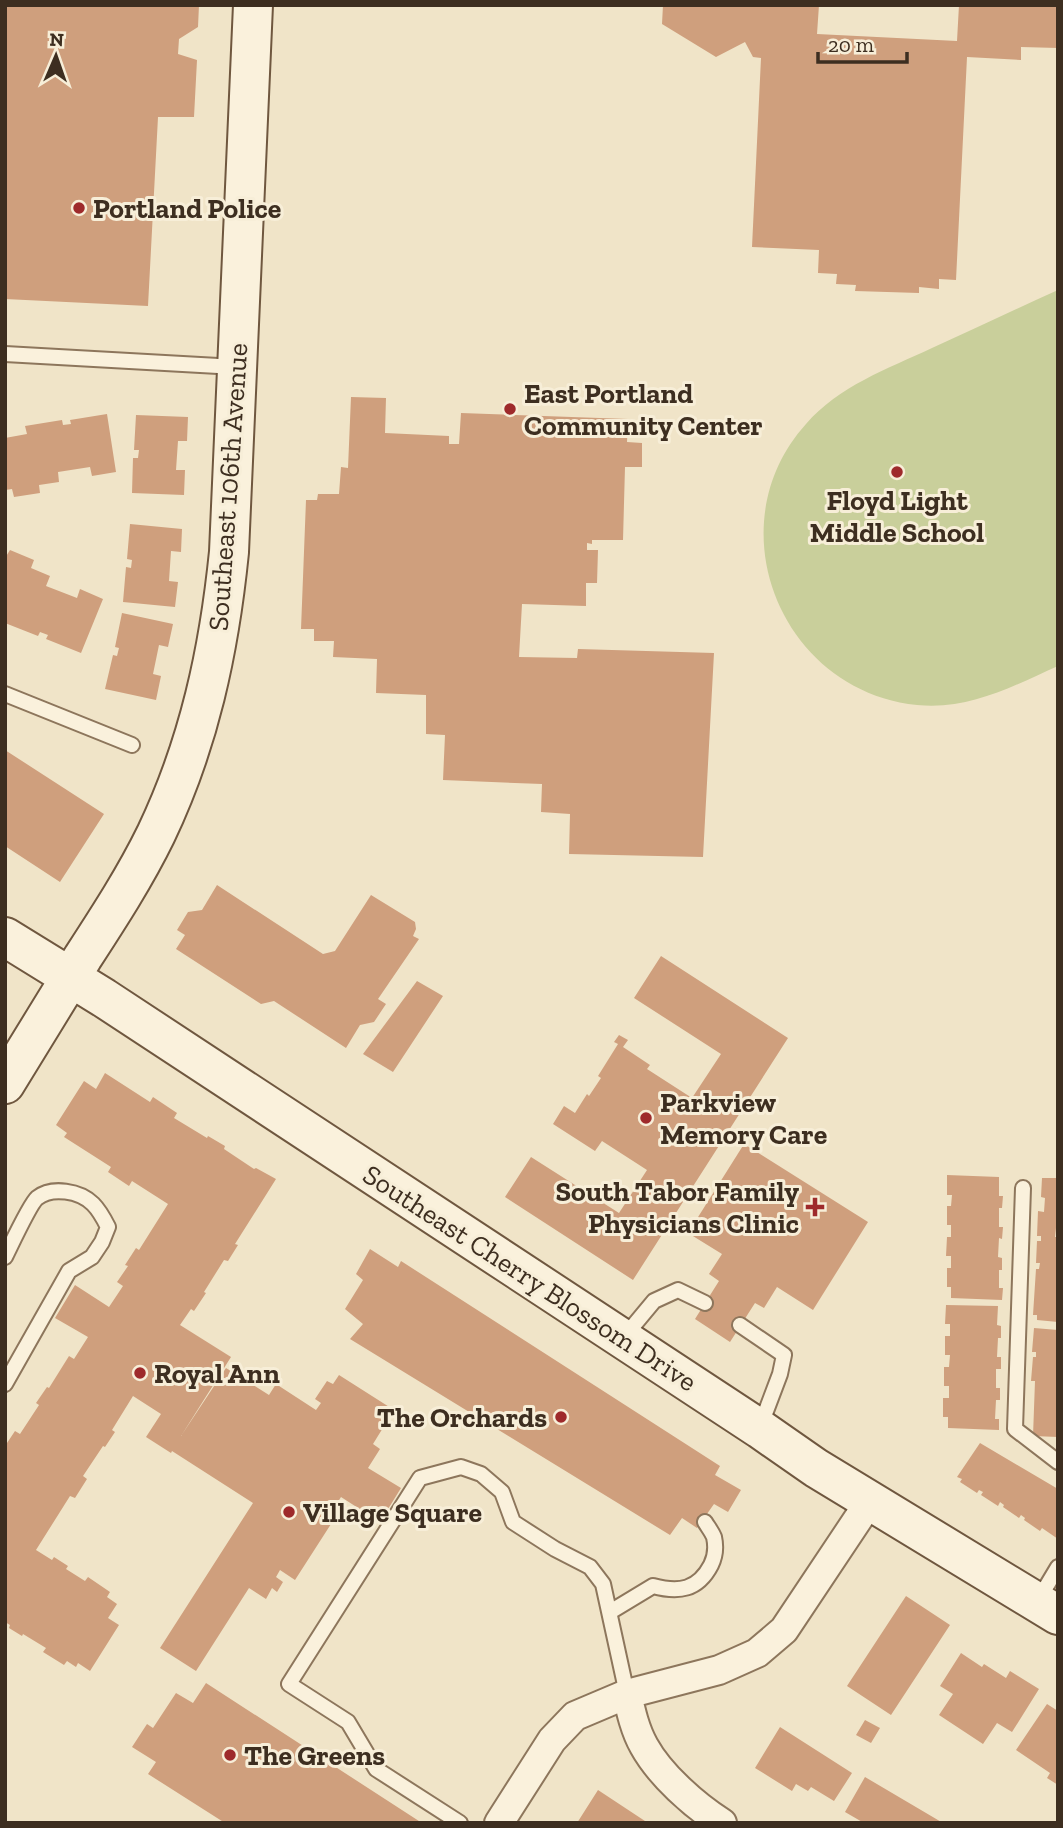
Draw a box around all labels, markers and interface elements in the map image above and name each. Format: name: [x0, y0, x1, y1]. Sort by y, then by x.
north arrow: [21, 21, 91, 91]
scale bar: [818, 21, 907, 65]
text: N: [49, 28, 64, 51]
text: 20 m: [828, 32, 874, 57]
place label: Portland Police: [93, 192, 281, 225]
marker: Portland Police: [71, 200, 87, 216]
street label: Southeast 106th Avenue: [201, 342, 255, 632]
place label: East Portland Community Center: [524, 377, 763, 442]
marker: East Portland Community Center: [502, 401, 518, 417]
marker: Floyd Light Middle School: [889, 464, 905, 480]
place label: Floyd Light Middle School: [810, 484, 984, 549]
place label: Parkview Memory Care: [660, 1086, 827, 1151]
marker: Parkview Memory Care: [638, 1110, 654, 1126]
street label: Southeast Cherry Blossom Drive: [357, 1158, 703, 1398]
place label: South Tabor Family Physicians Clinic: [555, 1175, 799, 1240]
marker: South Tabor Family Physicians Clinic: [805, 1197, 825, 1217]
place label: Royal Ann: [154, 1357, 280, 1390]
marker: Royal Ann: [132, 1365, 148, 1381]
place label: The Orchards: [377, 1401, 547, 1434]
marker: The Orchards: [553, 1409, 569, 1425]
place label: Village Square: [303, 1496, 482, 1529]
marker: Village Square: [281, 1504, 297, 1520]
place label: The Greens: [244, 1739, 385, 1772]
marker: The Greens: [222, 1747, 238, 1763]

